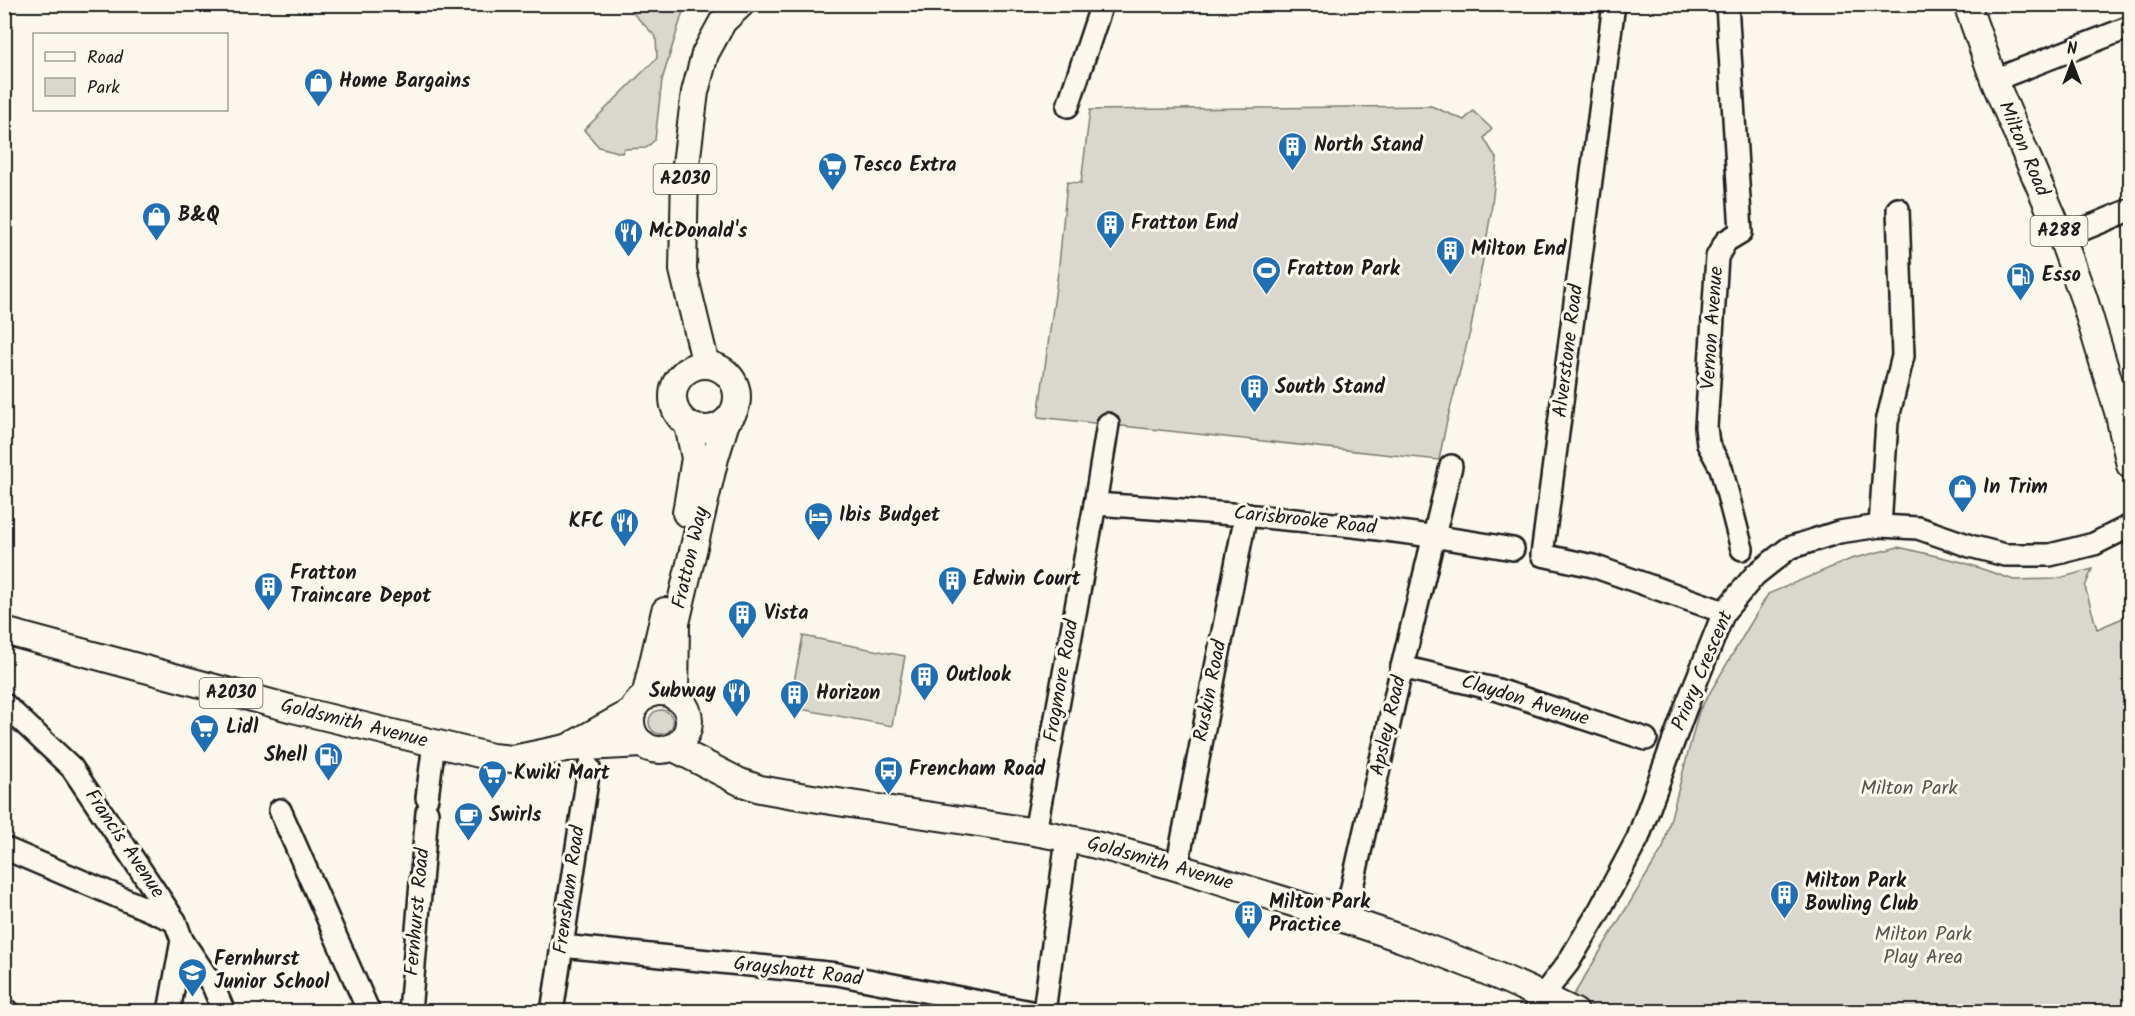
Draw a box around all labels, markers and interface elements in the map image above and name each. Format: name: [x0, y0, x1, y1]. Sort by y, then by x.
legend: [33, 33, 228, 111]
north arrow: [2042, 33, 2102, 93]
text: N: [2067, 37, 2077, 62]
text: Road: [87, 44, 124, 73]
shop icon: Home Bargains: [302, 66, 334, 108]
place label: Home Bargains: [339, 66, 471, 98]
text: Park: [87, 74, 120, 103]
street label: Milton Road: [1989, 96, 2058, 203]
building icon: North Stand: [1277, 130, 1309, 172]
place label: North Stand: [1314, 130, 1424, 162]
supermarket icon: Tesco Extra: [816, 150, 848, 192]
place label: Tesco Extra: [853, 150, 957, 182]
road number: A2030: [654, 164, 716, 194]
shop icon: B&Q: [141, 200, 173, 242]
place label: B&Q: [178, 200, 219, 232]
building icon: Fratton End: [1094, 208, 1126, 250]
place label: Fratton End: [1131, 208, 1239, 240]
restaurant icon: McDonald's: [612, 216, 644, 258]
place label: McDonald's: [649, 216, 748, 248]
road number: A288: [2030, 216, 2088, 246]
building icon: Milton End: [1434, 234, 1466, 276]
place label: Milton End: [1471, 234, 1568, 266]
sports icon: Fratton Park: [1250, 254, 1282, 296]
place label: Fratton Park: [1287, 254, 1401, 286]
fuel station icon: Esso: [2005, 260, 2037, 302]
place label: Esso: [2042, 260, 2081, 292]
street label: Vernon Avenue: [1693, 265, 1733, 391]
street label: Alverstone Road: [1545, 281, 1593, 420]
building icon: South Stand: [1238, 372, 1270, 414]
place label: South Stand: [1275, 372, 1386, 404]
shop icon: In Trim: [1946, 472, 1978, 514]
place label: In Trim: [1983, 472, 2048, 504]
street label: Carisbrooke Road: [1232, 498, 1379, 544]
hotel icon: Ibis Budget: [802, 500, 834, 542]
place label: Ibis Budget: [839, 500, 941, 532]
street label: Fratton Way: [664, 503, 718, 612]
place label: KFC: [569, 506, 604, 538]
restaurant icon: KFC: [609, 506, 641, 548]
place label: Fratton Traincare Depot: [290, 558, 432, 613]
building icon: Edwin Court: [936, 564, 968, 606]
place label: Edwin Court: [973, 564, 1081, 596]
building icon: Fratton Traincare Depot: [253, 570, 285, 612]
building icon: Vista: [727, 598, 759, 640]
place label: Vista: [764, 598, 808, 630]
street label: Priory Crescent: [1663, 606, 1743, 736]
street label: Frogmore Road: [1035, 616, 1089, 745]
street label: Ruskin Road: [1185, 637, 1237, 744]
building icon: Outlook: [909, 660, 941, 702]
place label: Outlook: [946, 660, 1012, 692]
street label: Claydon Avenue: [1457, 666, 1593, 736]
street label: Apsley Road: [1362, 672, 1416, 779]
place label: Subway: [649, 676, 717, 708]
restaurant icon: Subway: [721, 676, 753, 718]
road number: A2030: [200, 678, 262, 708]
building icon: Horizon: [779, 678, 811, 720]
place label: Horizon: [816, 678, 880, 710]
street label: Goldsmith Avenue: [277, 690, 431, 758]
supermarket icon: Lidl: [189, 712, 221, 754]
place label: Lidl: [226, 712, 259, 744]
place label: Shell: [264, 740, 308, 772]
fuel station icon: Shell: [312, 740, 344, 782]
bus stop icon: Frencham Road: [872, 754, 904, 796]
place label: Frencham Road: [909, 754, 1047, 786]
supermarket icon: Kwiki Mart: [477, 758, 509, 800]
place label: Kwiki Mart: [514, 758, 611, 790]
park label: Milton Park: [1860, 773, 1958, 805]
street label: Francis Avenue: [75, 783, 173, 905]
cafe icon: Swirls: [452, 800, 484, 842]
place label: Swirls: [489, 800, 542, 832]
street label: Frensham Road: [545, 823, 595, 956]
street label: Goldsmith Avenue: [1083, 828, 1237, 900]
street label: Fernhurst Road: [396, 846, 440, 977]
place label: Milton Park Bowling Club: [1805, 866, 1918, 921]
building icon: Milton Park Bowling Club: [1768, 878, 1800, 920]
place label: Milton Park Practice: [1269, 887, 1371, 942]
building icon: Milton Park Practice: [1232, 898, 1264, 940]
park label: Milton Park Play Area: [1874, 919, 1972, 974]
place label: Fernhurst Junior School: [214, 944, 330, 999]
street label: Grayshott Road: [732, 948, 865, 996]
school or university icon: Fernhurst Junior School: [177, 956, 209, 998]

